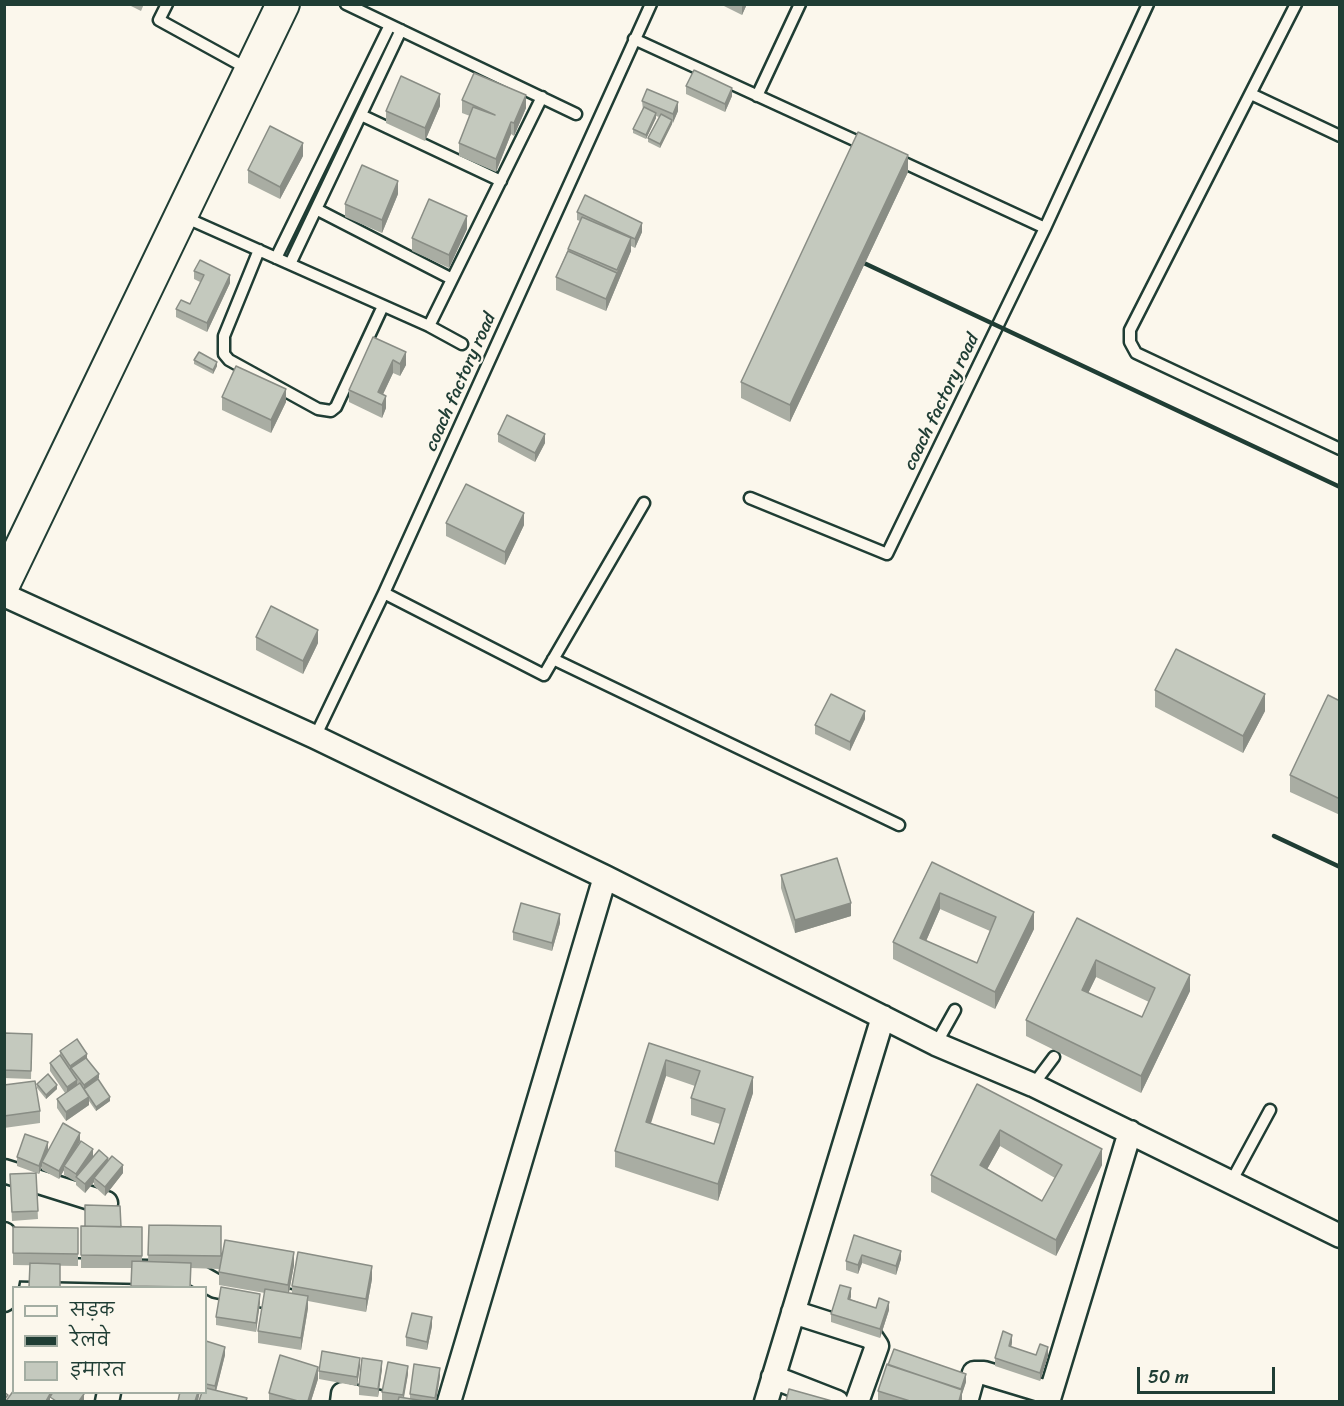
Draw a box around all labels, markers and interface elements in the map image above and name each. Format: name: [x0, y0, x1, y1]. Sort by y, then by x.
street label: coach factory road: [421, 310, 501, 454]
street label: coach factory road: [900, 330, 984, 474]
legend: [12, 1286, 207, 1394]
text: सड़क: [70, 1294, 114, 1326]
text: रेलवे: [70, 1324, 110, 1356]
text: इमारत: [70, 1354, 125, 1386]
scale bar: [1140, 1355, 1278, 1393]
text: 50 m: [1148, 1361, 1189, 1393]

